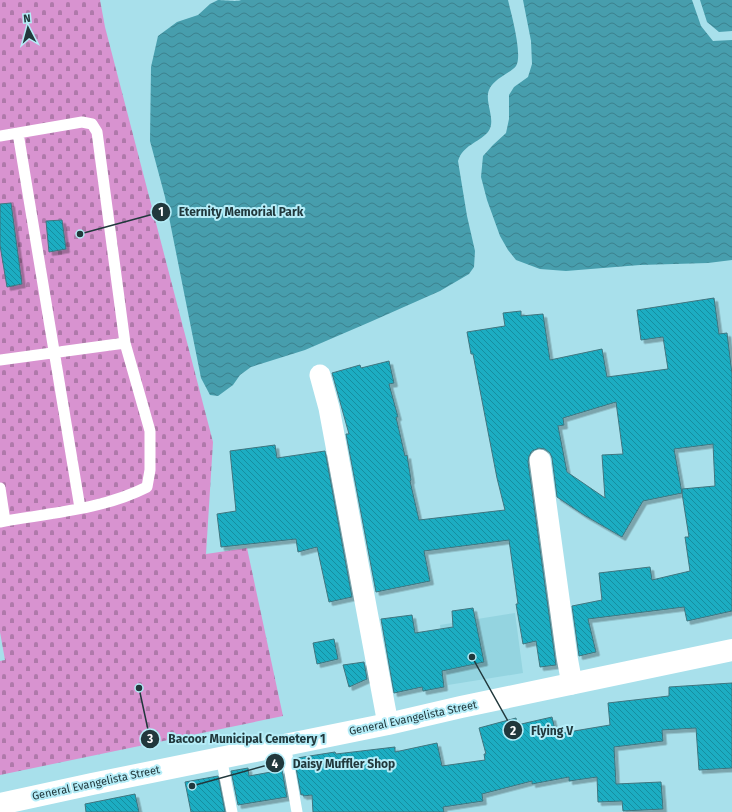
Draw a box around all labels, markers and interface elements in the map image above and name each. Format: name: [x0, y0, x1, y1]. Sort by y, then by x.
north arrow: [8, 8, 48, 48]
text: N: [23, 12, 31, 25]
callout: Eternity Memorial Park: [151, 200, 312, 224]
text: 1: [158, 205, 164, 219]
text: Eternity Memorial Park: [179, 205, 304, 219]
street label: General Evangelista Street: [348, 698, 478, 738]
callout: Flying V: [503, 718, 581, 742]
text: 2: [510, 724, 516, 738]
text: Flying V: [531, 724, 574, 738]
callout: Bacoor Municipal Cemetery 1: [140, 727, 333, 751]
text: 3: [146, 732, 153, 746]
text: Bacoor Municipal Cemetery 1: [168, 732, 326, 746]
callout: Daisy Muffler Shop: [265, 751, 404, 775]
text: 4: [272, 757, 279, 771]
text: Daisy Muffler Shop: [293, 757, 395, 771]
street label: General Evangelista Street: [31, 763, 161, 803]

